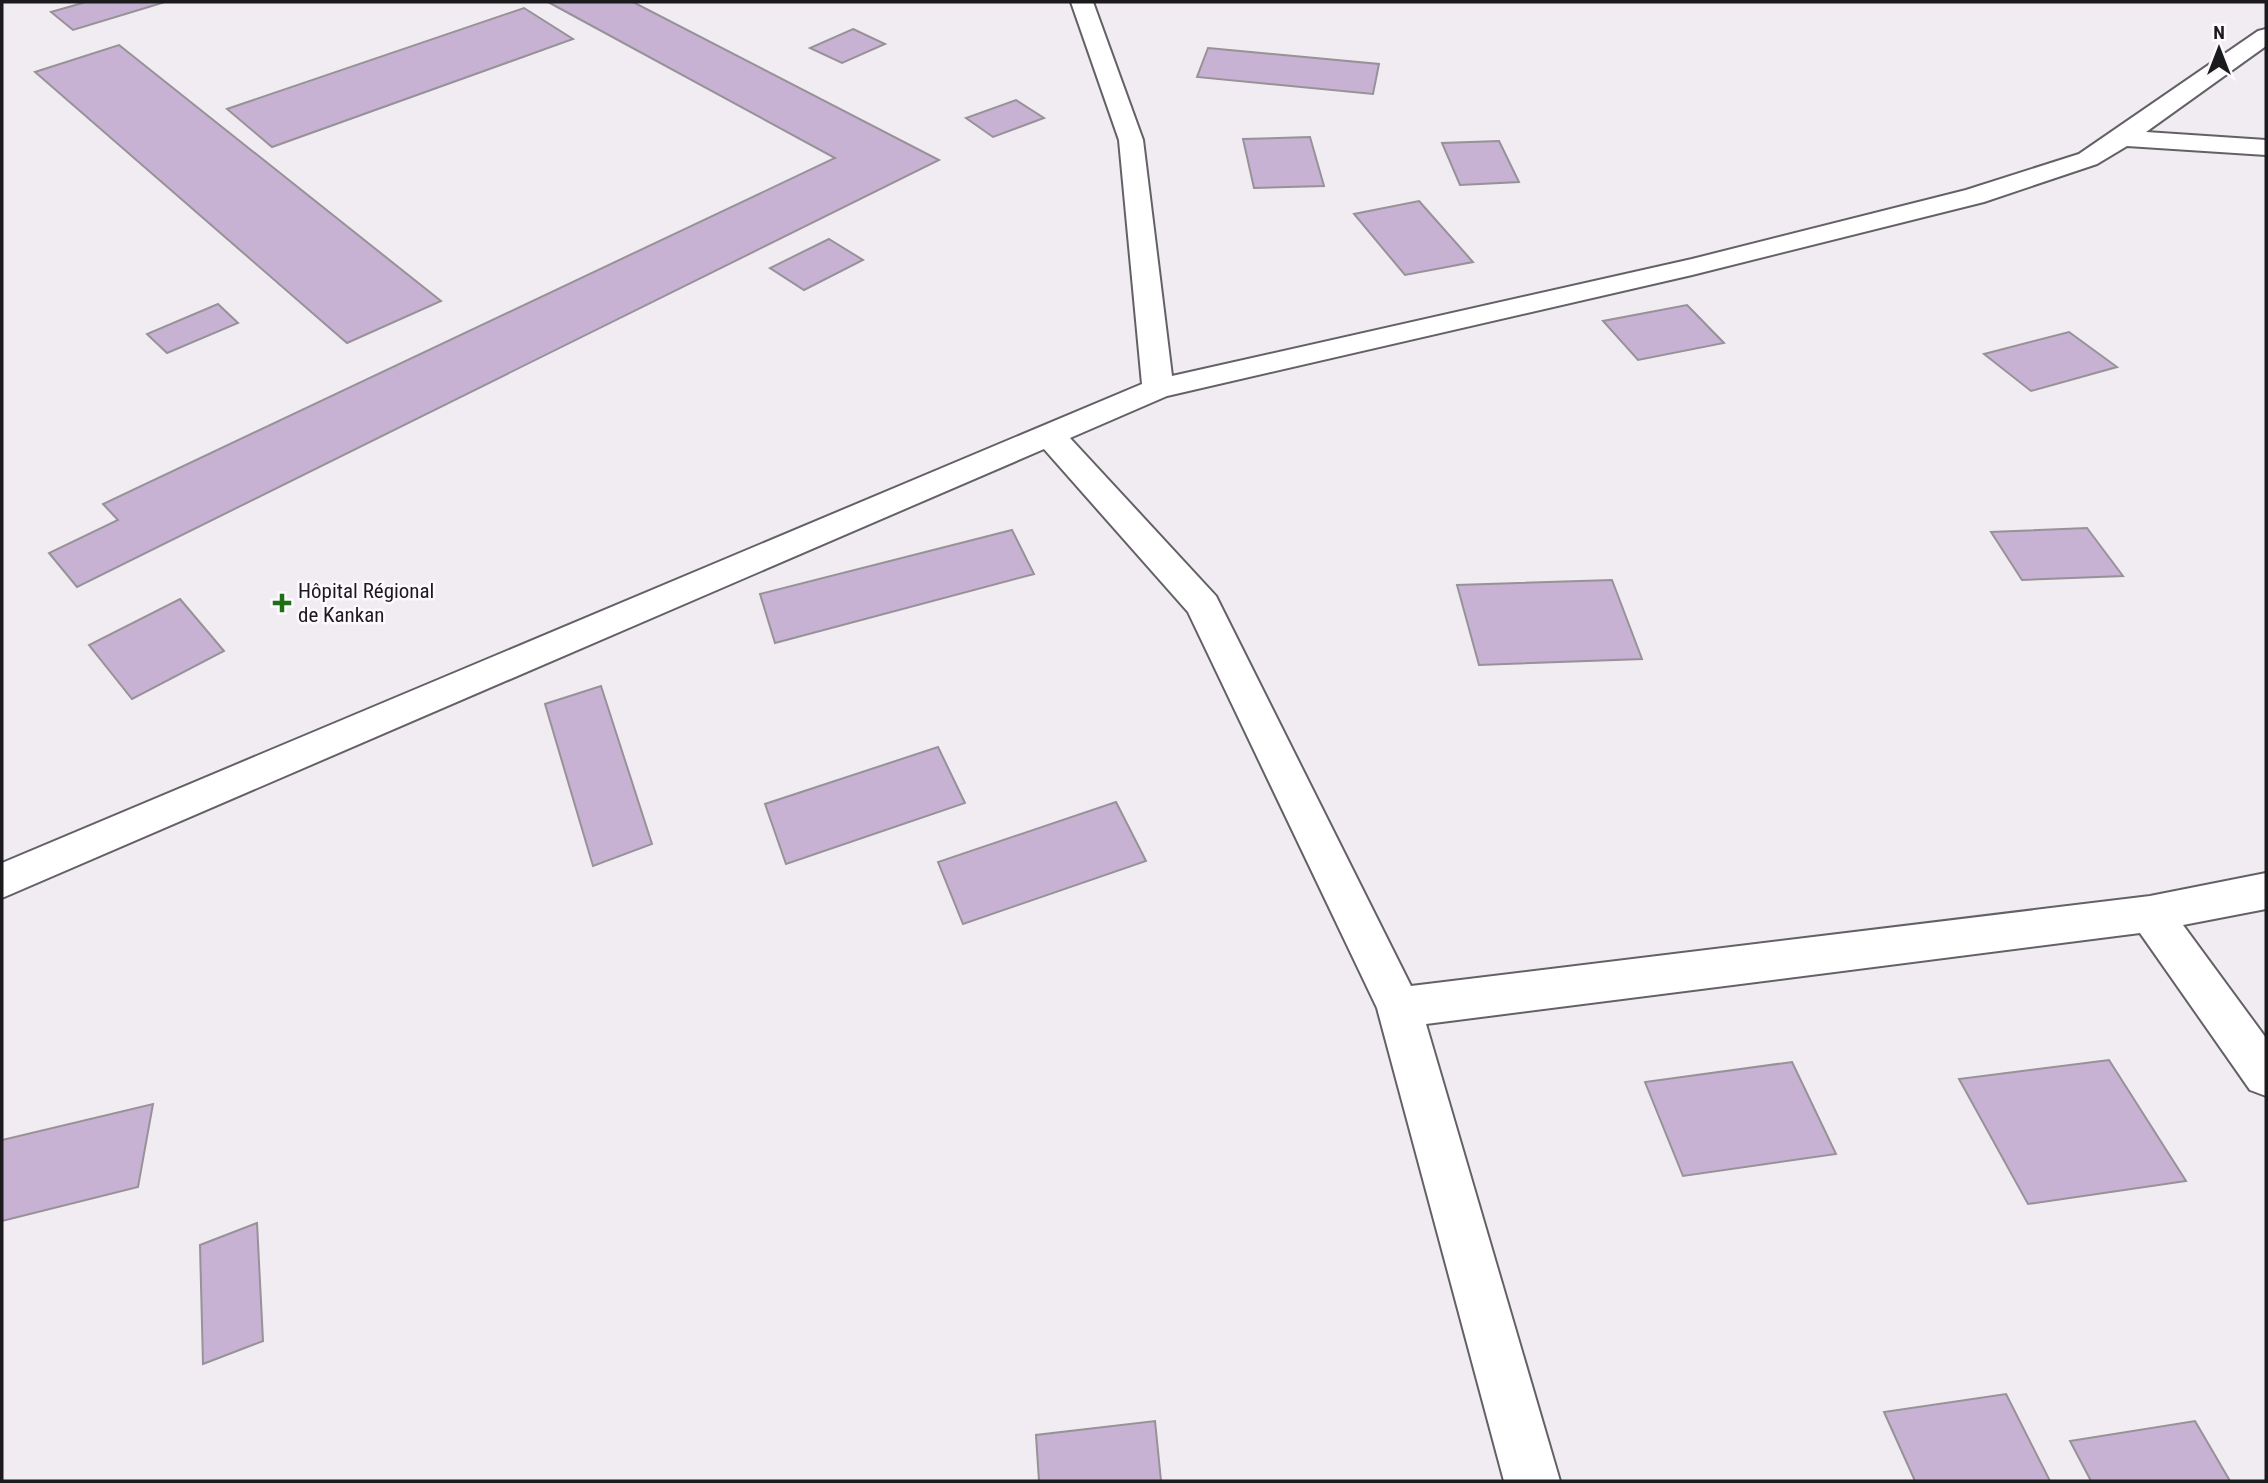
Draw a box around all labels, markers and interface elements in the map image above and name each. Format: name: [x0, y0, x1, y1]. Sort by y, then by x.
north arrow: [2184, 14, 2254, 84]
text: N: [2213, 21, 2225, 44]
place label: Hôpital Régional de Kankan: [298, 579, 434, 627]
marker: Hôpital Régional de Kankan: [272, 593, 292, 613]

